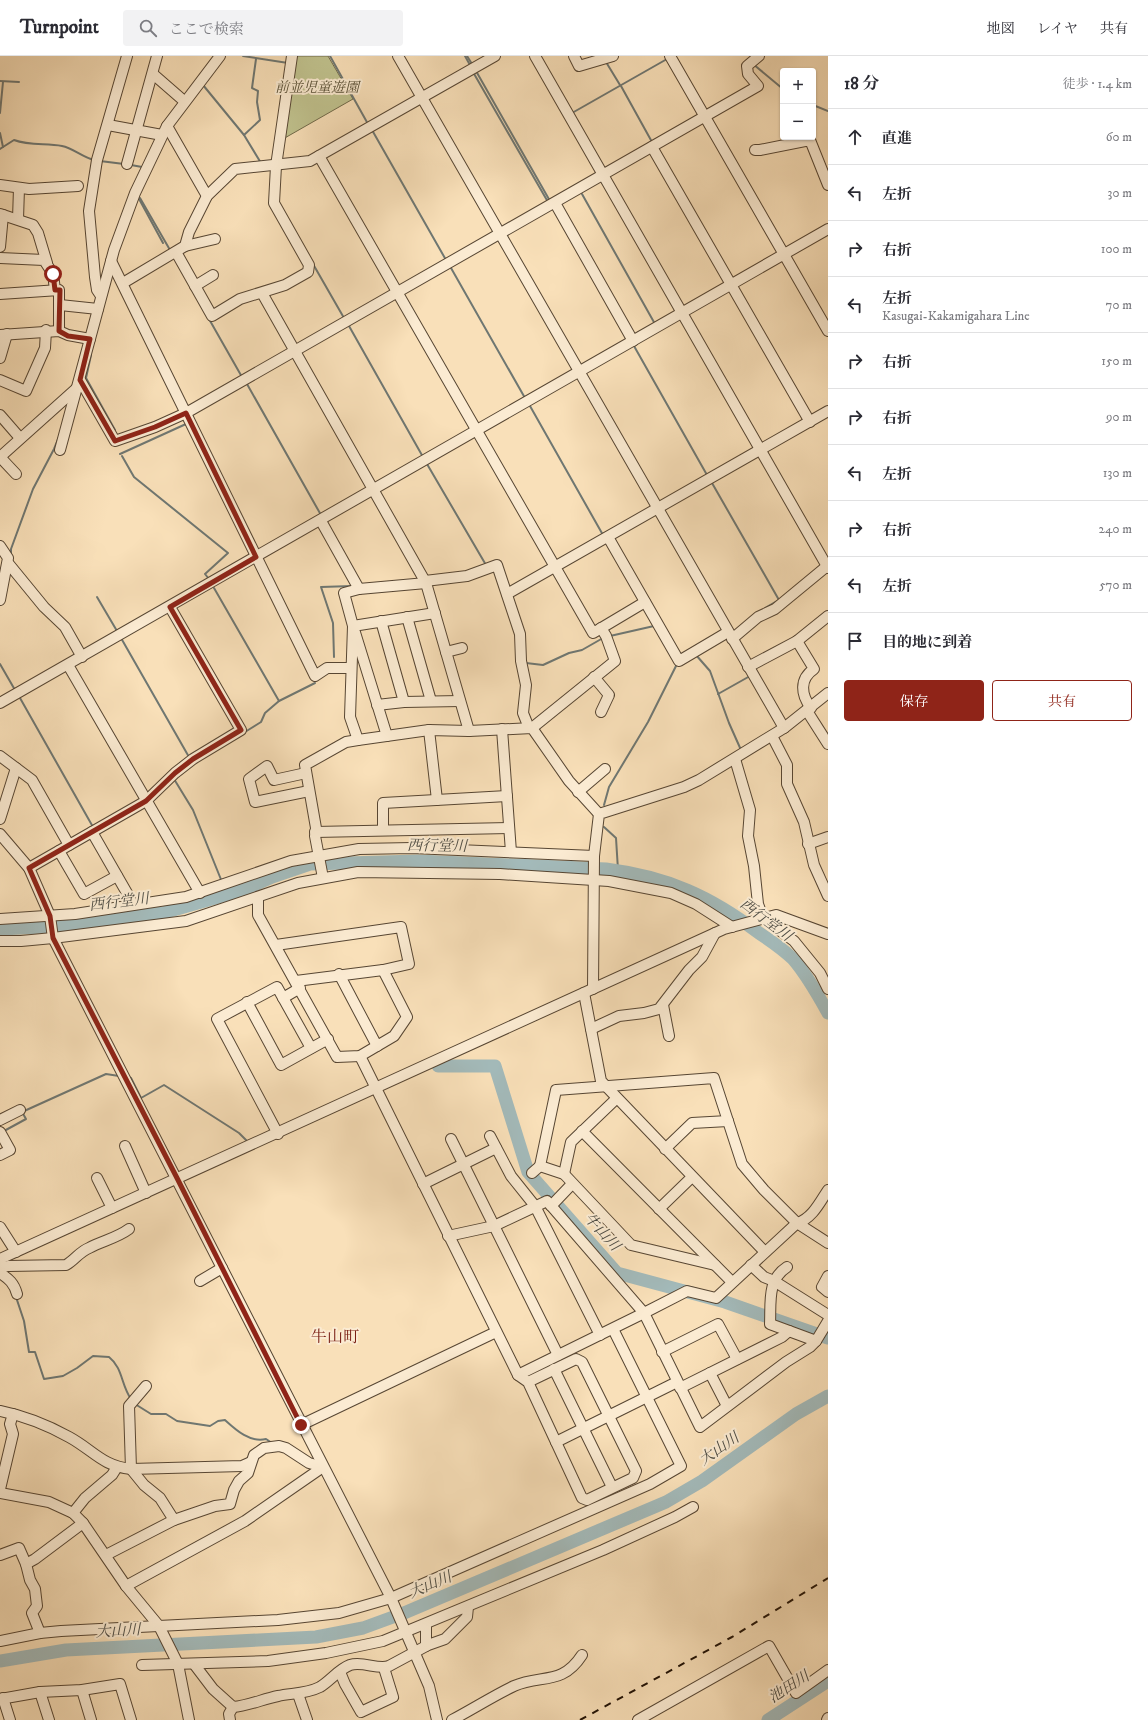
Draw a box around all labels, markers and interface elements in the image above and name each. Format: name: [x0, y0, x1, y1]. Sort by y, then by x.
search box: [123, 10, 403, 46]
text: Turnpoint: [20, 16, 99, 39]
icon: search: [137, 17, 159, 39]
text: ここで検索: [169, 20, 244, 39]
text: 地図: [987, 20, 1015, 38]
text: レイヤ: [1037, 20, 1078, 38]
text: 共有: [1100, 20, 1128, 38]
map controls: [780, 68, 816, 140]
button: +: [780, 68, 816, 104]
text: 18 分: [844, 73, 879, 95]
text: 徒歩 · 1.4 km: [1063, 76, 1132, 92]
park label: 前並児童遊園: [275, 79, 361, 97]
button: −: [780, 104, 816, 140]
icon: ahead: [844, 126, 866, 148]
text: 直進: [882, 129, 912, 148]
text: 60 m: [1106, 129, 1132, 145]
icon: left: [844, 182, 866, 204]
text: 左折: [882, 185, 912, 204]
text: 30 m: [1108, 185, 1132, 201]
icon: right: [844, 238, 866, 260]
text: 右折: [882, 241, 912, 260]
text: 100 m: [1101, 241, 1132, 257]
route start: [44, 265, 62, 283]
text: 左折: [882, 289, 912, 308]
icon: left: [844, 294, 866, 316]
text: 70 m: [1106, 297, 1132, 313]
text: Kasugai-Kakamigahara Line: [882, 308, 1030, 324]
icon: right: [844, 350, 866, 372]
text: 右折: [882, 353, 912, 372]
text: 150 m: [1101, 353, 1132, 369]
icon: right: [844, 406, 866, 428]
text: 右折: [882, 409, 912, 428]
text: 90 m: [1106, 409, 1132, 425]
icon: left: [844, 462, 866, 484]
text: 左折: [882, 465, 912, 484]
text: 130 m: [1103, 465, 1132, 481]
icon: right: [844, 518, 866, 540]
text: 右折: [882, 521, 912, 540]
text: 240 m: [1099, 521, 1132, 537]
icon: left: [844, 574, 866, 596]
text: 左折: [882, 577, 912, 596]
text: 570 m: [1099, 577, 1132, 593]
icon: arrive: [844, 630, 866, 652]
text: 目的地に到着: [882, 633, 972, 652]
button: 保存: [844, 680, 984, 721]
button: 共有: [992, 680, 1132, 721]
water label: 西行堂川: [407, 836, 469, 856]
water label: 西行堂川: [88, 889, 152, 915]
water label: 西行堂川: [736, 894, 797, 947]
water label: 牛山川: [580, 1209, 625, 1257]
district label: 牛山町: [311, 1327, 359, 1347]
route end: [292, 1416, 310, 1434]
water label: 大山川: [695, 1427, 745, 1470]
water label: 大山川: [406, 1567, 456, 1603]
water label: 大山川: [95, 1620, 143, 1642]
water label: 池田川: [765, 1666, 815, 1707]

